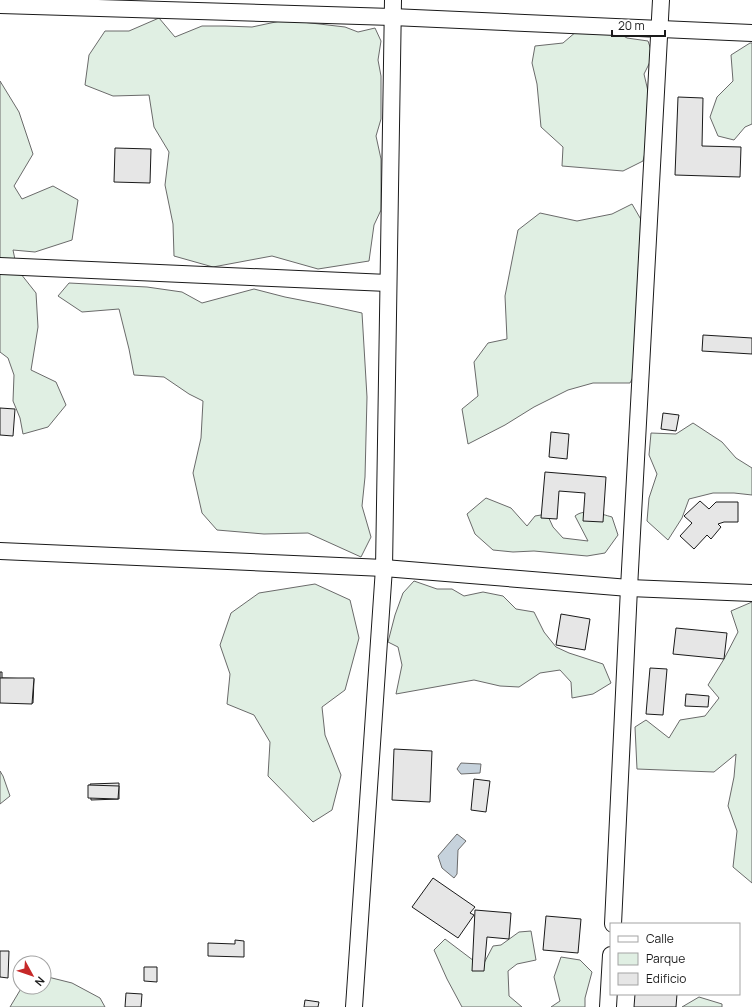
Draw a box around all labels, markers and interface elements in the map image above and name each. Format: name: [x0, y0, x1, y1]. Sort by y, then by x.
scale bar: [612, 12, 665, 38]
text: 20 m: [618, 17, 645, 34]
legend: [610, 923, 740, 995]
text: Calle: [646, 930, 674, 947]
text: Parque: [646, 950, 685, 967]
north arrow: [12, 955, 52, 995]
text: Edificio: [646, 970, 686, 987]
text: N: [32, 974, 48, 990]

